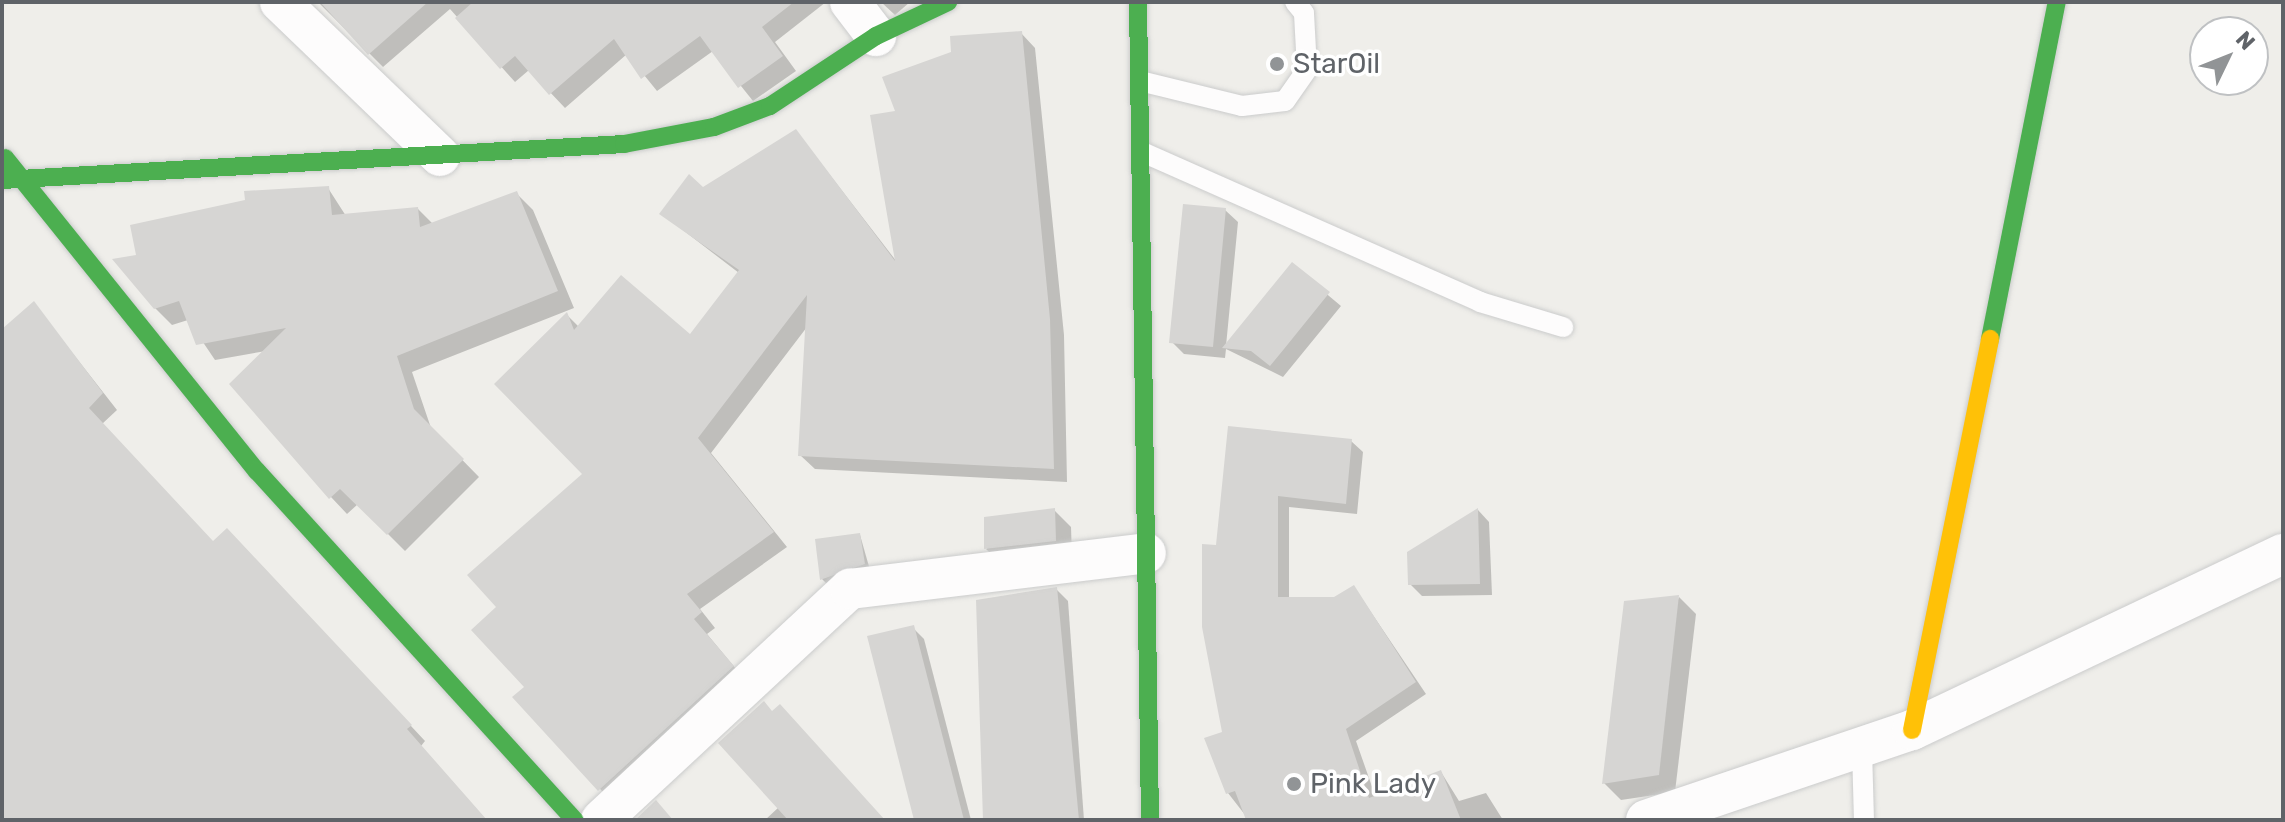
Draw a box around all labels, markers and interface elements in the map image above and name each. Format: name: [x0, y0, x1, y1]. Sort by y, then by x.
north arrow: [2189, 16, 2269, 96]
text: N: [2230, 26, 2261, 56]
place label: StarOil: [1293, 47, 1380, 81]
marker: StarOil: [1268, 55, 1286, 73]
place label: Pink Lady: [1310, 767, 1436, 801]
marker: Pink Lady: [1285, 775, 1303, 793]

